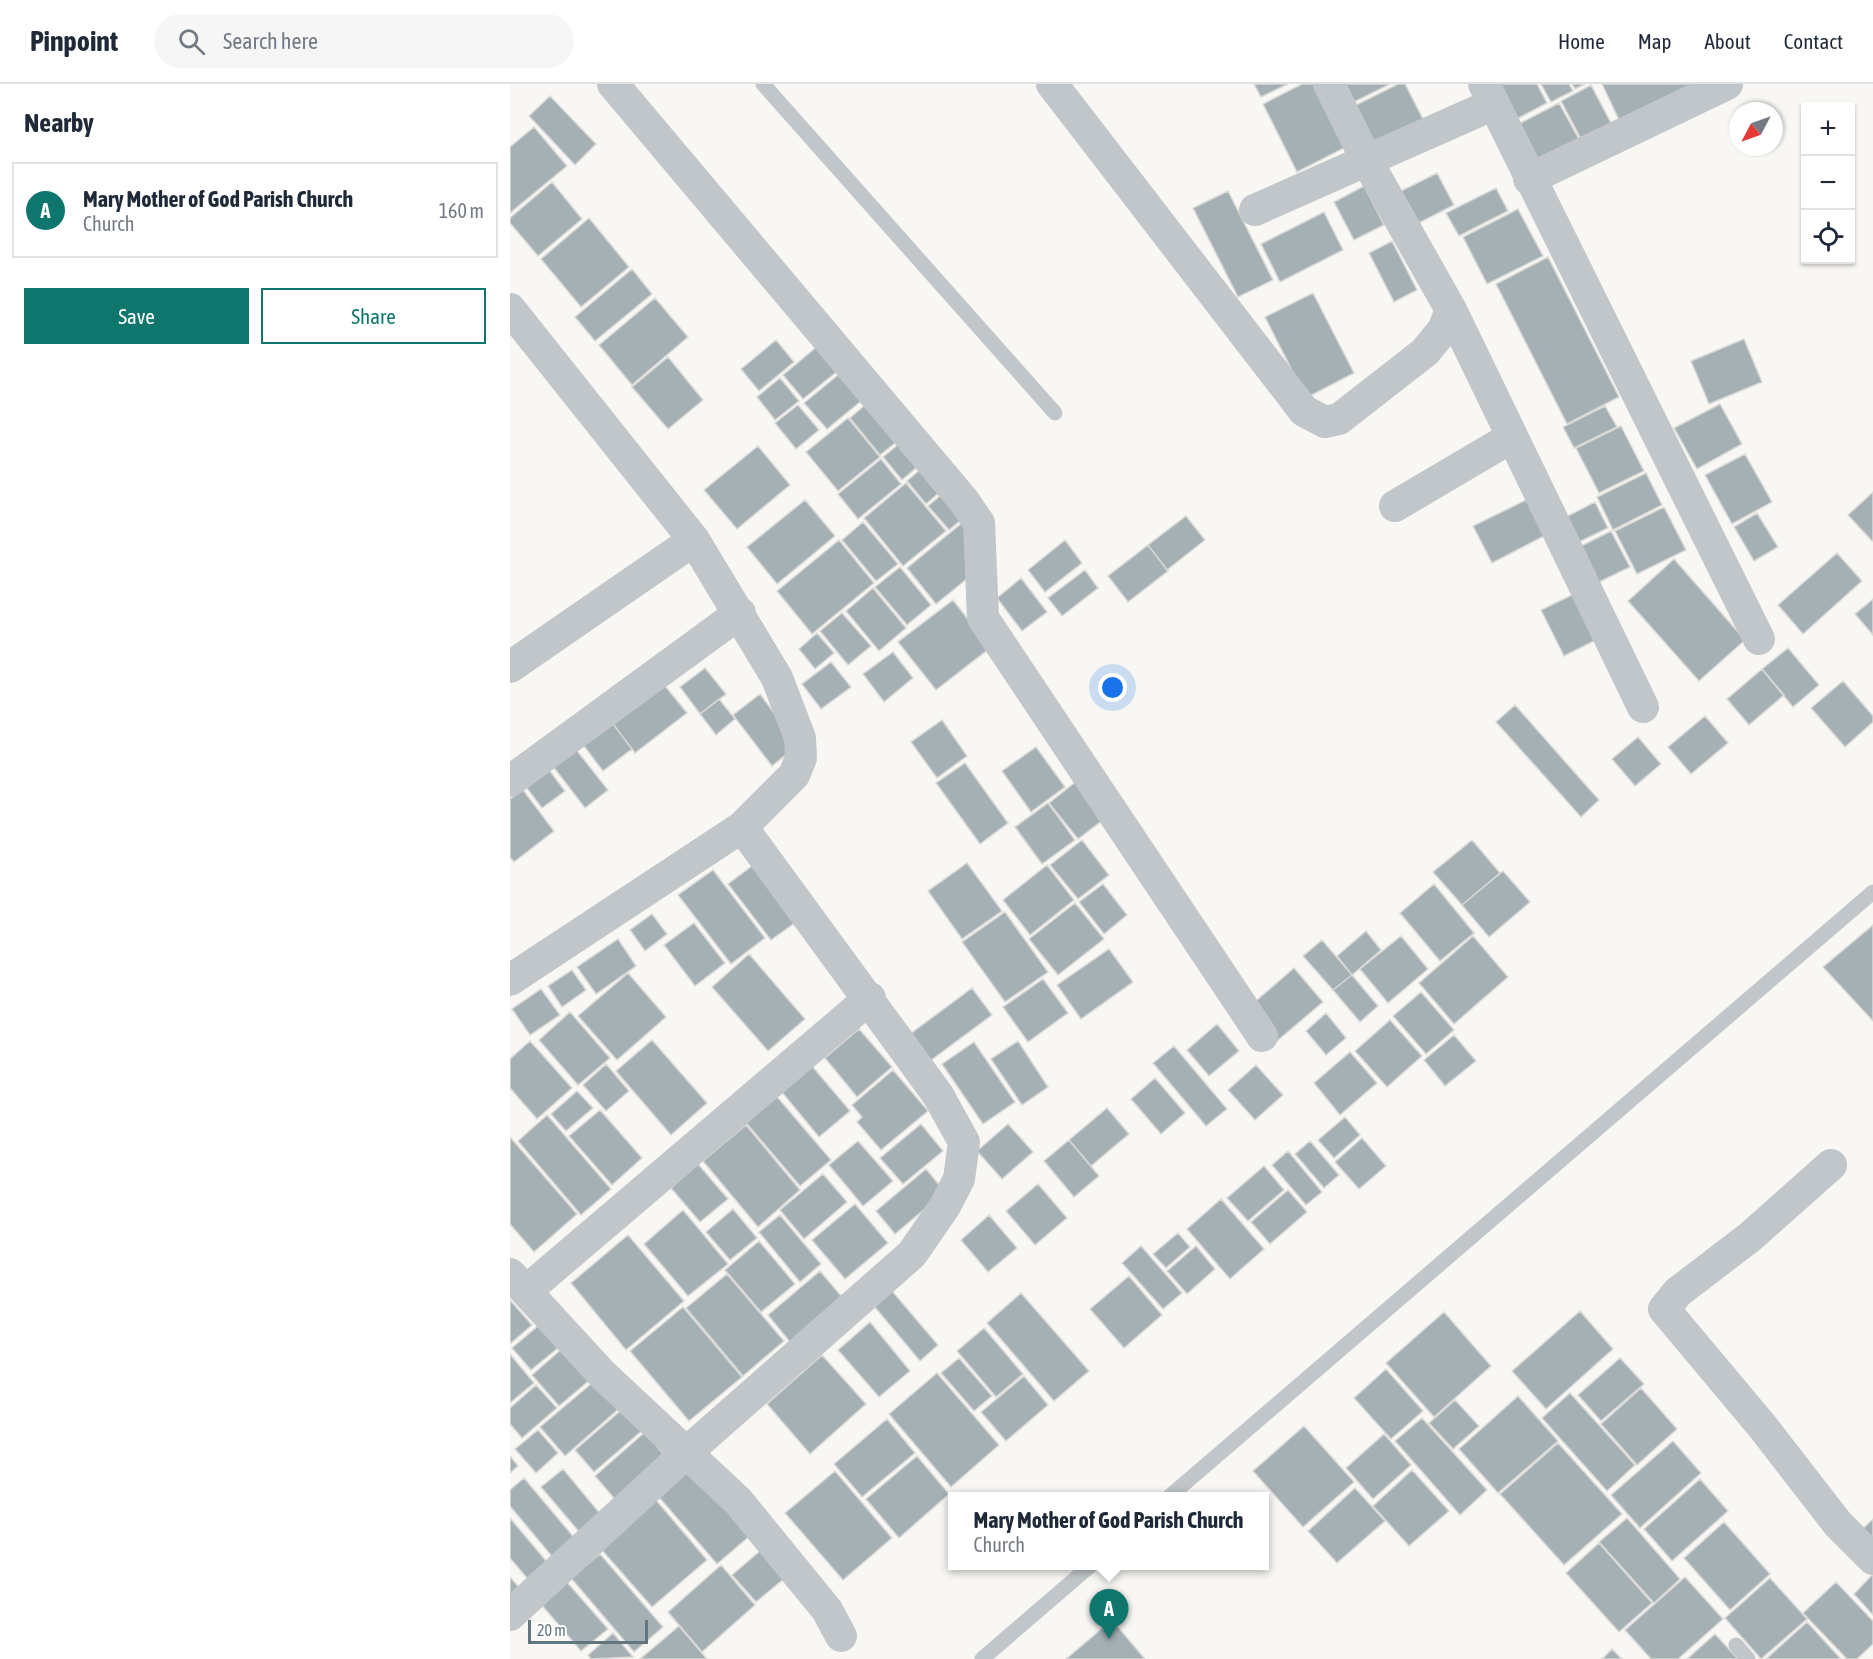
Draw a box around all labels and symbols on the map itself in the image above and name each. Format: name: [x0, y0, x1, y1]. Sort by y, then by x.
north arrow: [1729, 102, 1783, 156]
your location: [1098, 673, 1127, 702]
pin: A: [1090, 1590, 1128, 1639]
scale bar: [528, 1617, 648, 1644]

